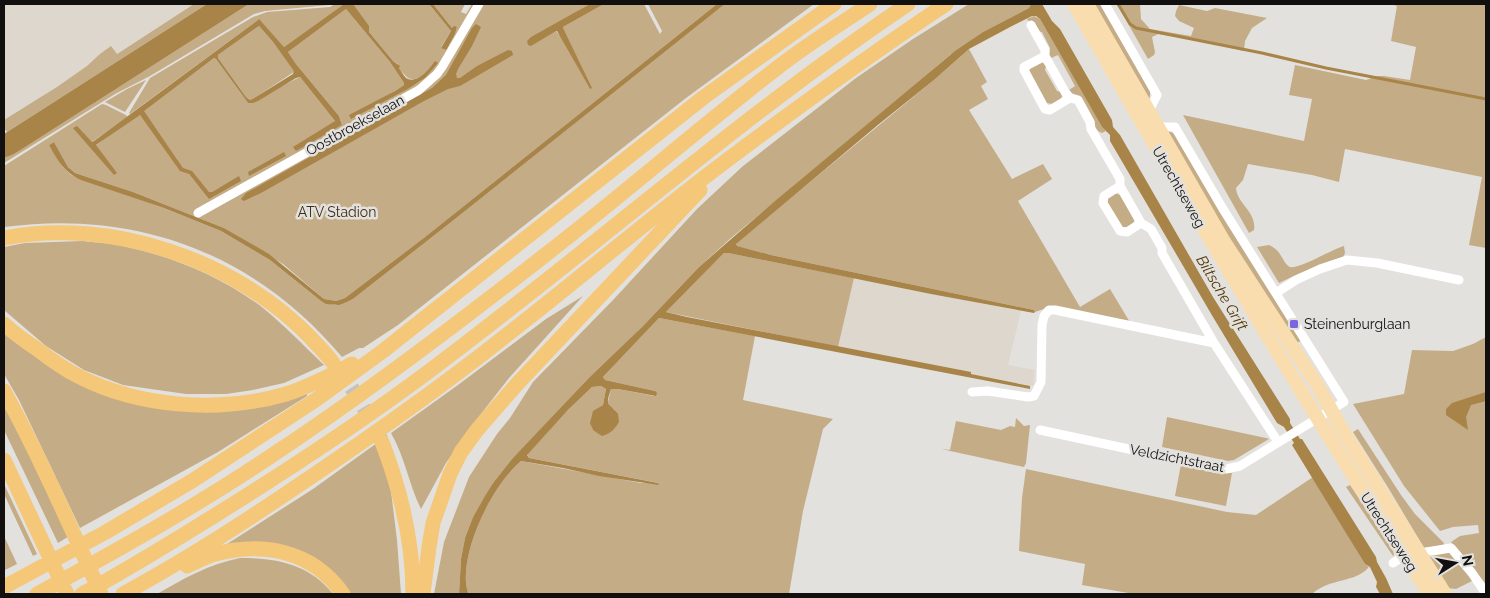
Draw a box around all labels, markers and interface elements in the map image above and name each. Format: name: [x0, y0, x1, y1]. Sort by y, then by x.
street label: Oostbroekselaan: [303, 91, 407, 159]
street label: Utrechtseweg: [1149, 143, 1209, 231]
park label: ATV Stadion: [298, 204, 376, 220]
water label: Biltsche Grift: [1192, 252, 1252, 334]
place label: Steinenburglaan: [1304, 316, 1410, 332]
marker: Steinenburglaan: [1288, 318, 1300, 330]
street label: Veldzichtstraat: [1128, 441, 1226, 475]
street label: Utrechtseweg: [1357, 489, 1421, 575]
north arrow: [1430, 538, 1480, 588]
text: N: [1459, 554, 1477, 567]

